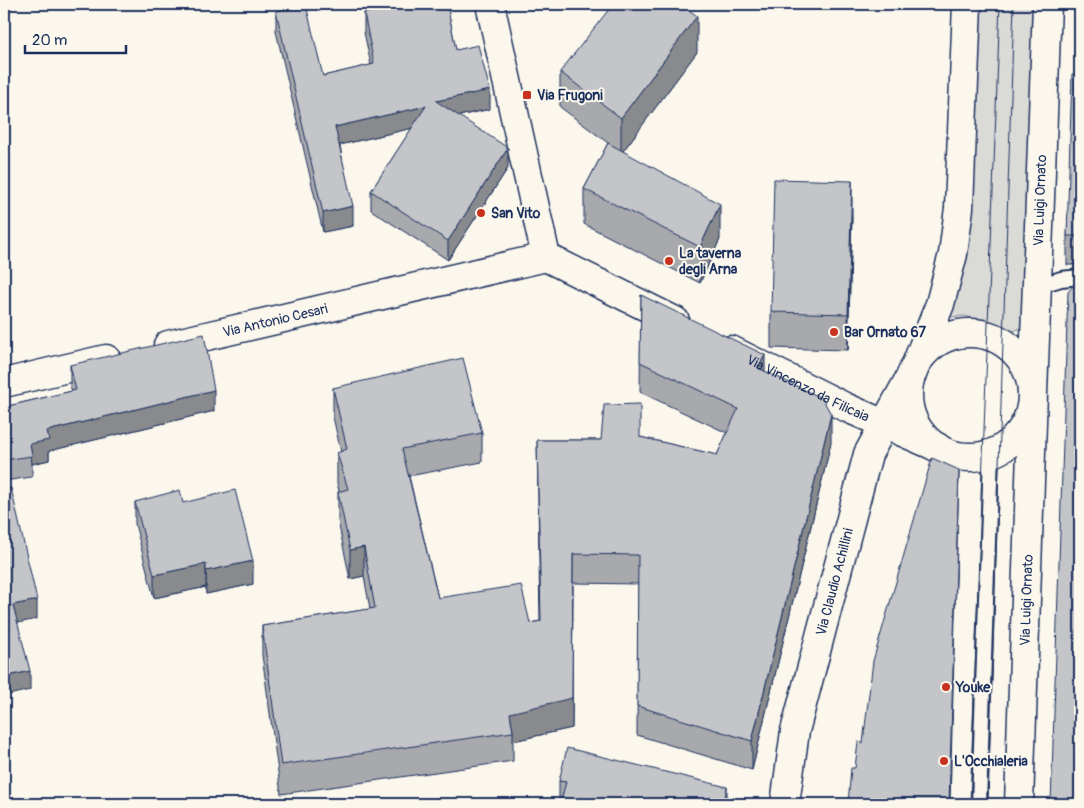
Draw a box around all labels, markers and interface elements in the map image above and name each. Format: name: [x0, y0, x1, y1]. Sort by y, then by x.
scale bar: [25, 22, 126, 54]
text: 20 m: [32, 31, 67, 50]
place label: Via Frugoni: [537, 87, 603, 104]
marker: Via Frugoni: [521, 89, 533, 101]
street label: Via Luigi Ornato: [1030, 154, 1050, 246]
place label: San Vito: [491, 205, 541, 222]
marker: San Vito: [475, 207, 487, 219]
place label: La taverna degli Arna: [679, 245, 742, 278]
marker: La taverna degli Arna: [663, 255, 675, 267]
street label: Via Antonio Cesari: [221, 300, 330, 341]
place label: Bar Ornato 67: [844, 324, 927, 341]
marker: Bar Ornato 67: [828, 326, 840, 338]
street label: Via Vincenzo da Filicaia: [744, 351, 872, 426]
street label: Via Claudio Achillini: [812, 526, 857, 638]
street label: Via Luigi Ornato: [1017, 554, 1037, 646]
place label: Youke: [955, 679, 991, 696]
marker: Youke: [940, 681, 952, 693]
place label: L'Occhialeria: [954, 753, 1028, 770]
marker: L'Occhialeria: [938, 755, 950, 767]

